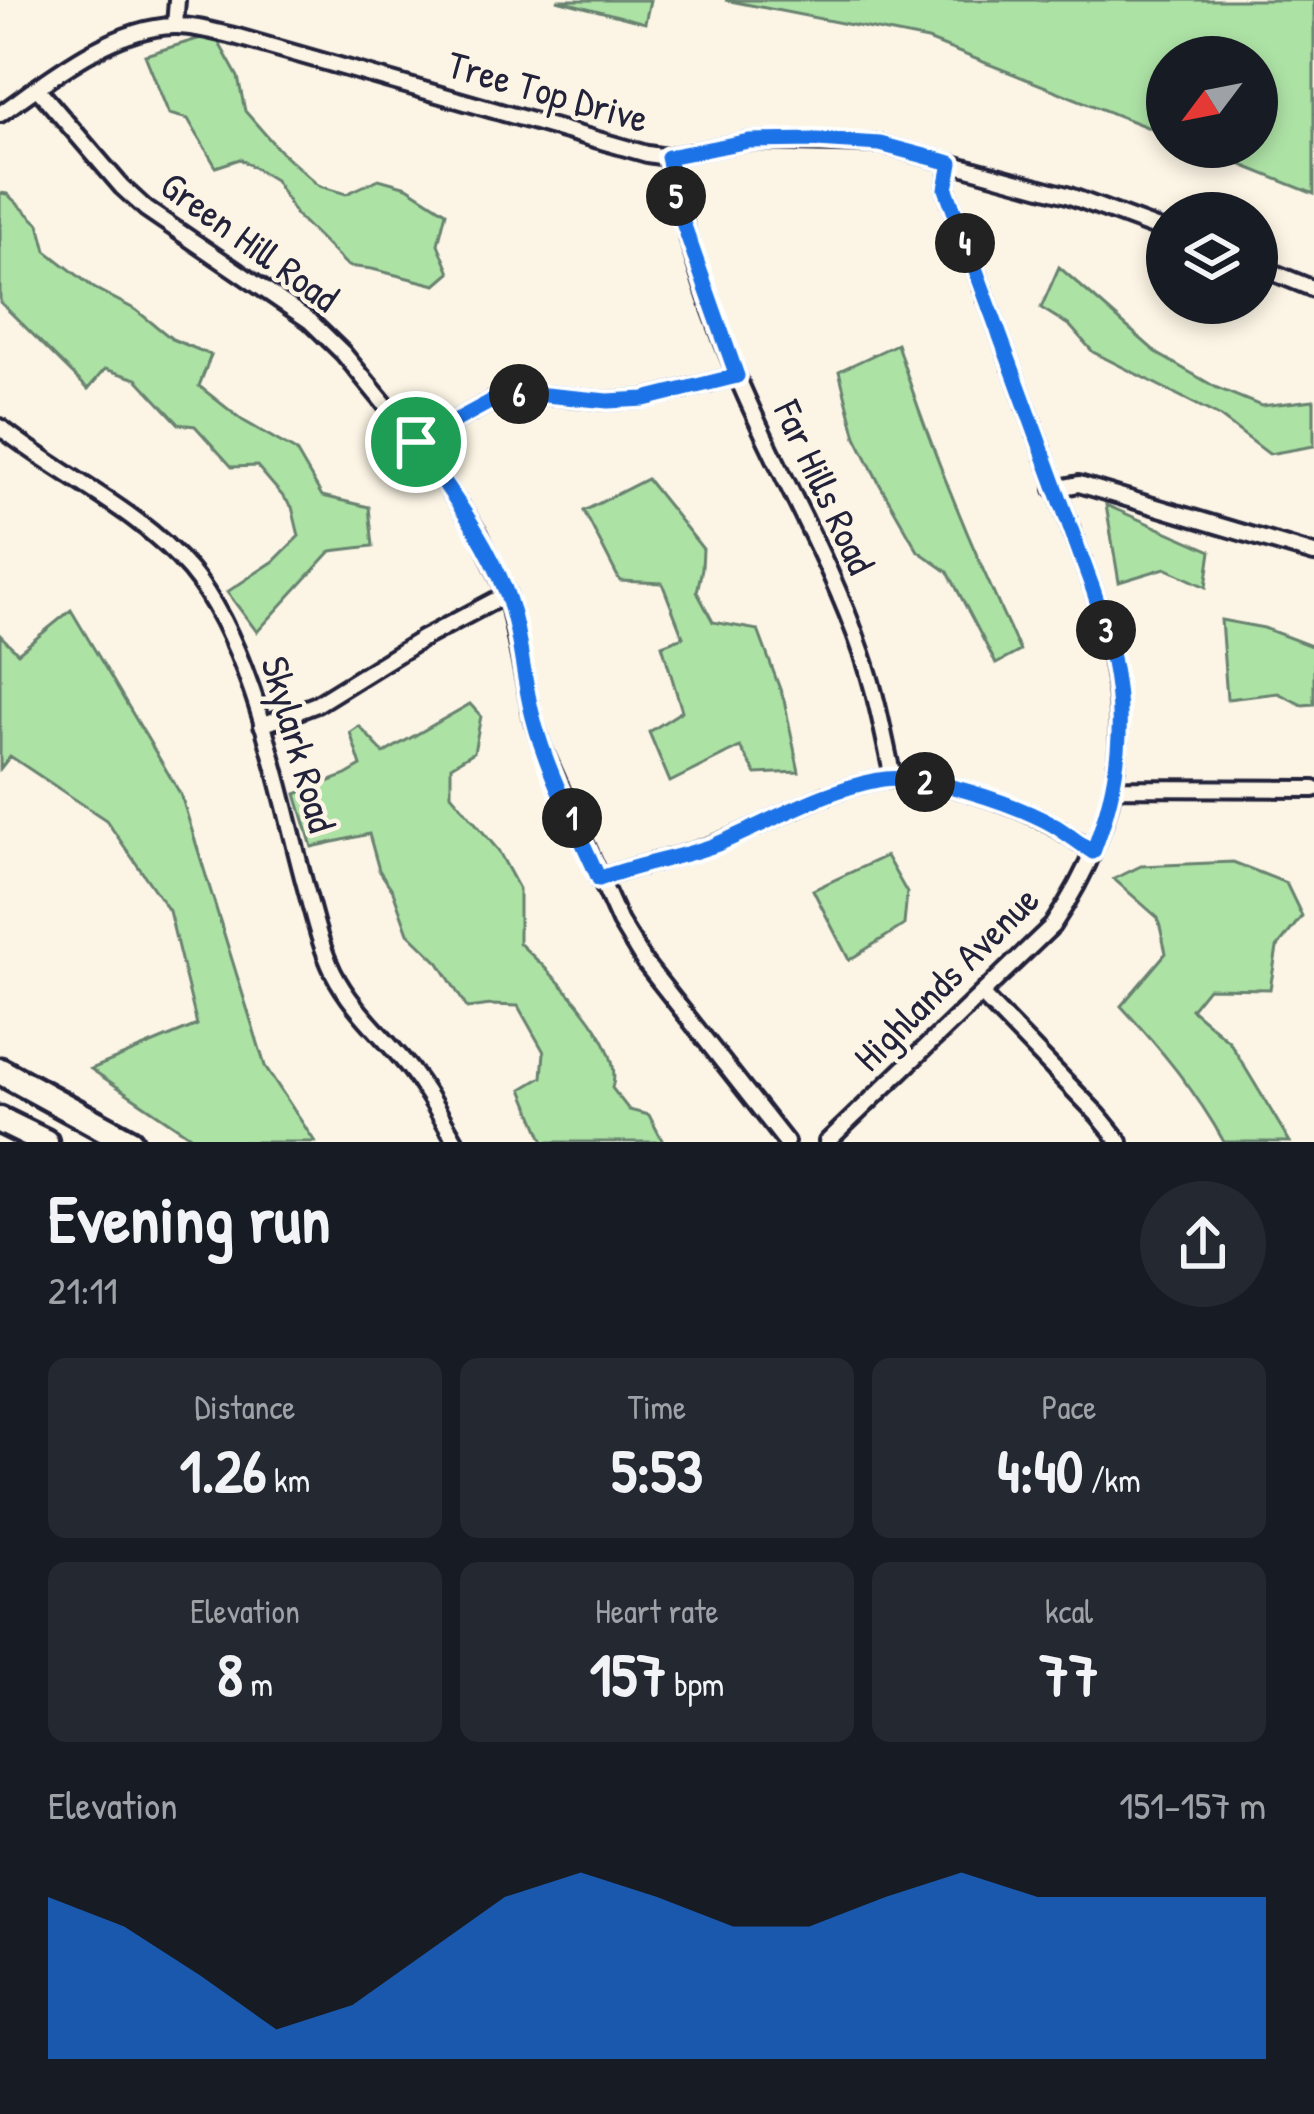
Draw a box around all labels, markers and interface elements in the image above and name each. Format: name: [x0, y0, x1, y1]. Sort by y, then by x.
north arrow: [1146, 36, 1278, 168]
map controls: [1146, 36, 1278, 324]
street label: Tree Top Drive: [442, 37, 655, 144]
street label: Green Hill Road: [151, 158, 350, 323]
pin: 5: [646, 166, 706, 226]
text: 5: [669, 174, 683, 218]
button: layers: [1146, 192, 1278, 324]
pin: 4: [935, 213, 995, 273]
text: 4: [959, 221, 971, 265]
pin: 6: [489, 364, 549, 424]
text: 6: [512, 372, 526, 416]
pin: [365, 391, 467, 493]
street label: Far Hills Road: [762, 391, 889, 582]
icon: arrive: [383, 409, 449, 475]
pin: 3: [1076, 600, 1136, 660]
text: 3: [1099, 608, 1113, 652]
street label: Skylark Road: [249, 650, 350, 838]
pin: 2: [895, 752, 955, 812]
text: 2: [917, 760, 933, 804]
pin: 1: [542, 788, 602, 848]
text: 1: [566, 796, 578, 840]
street label: Highlands Avenue: [841, 873, 1050, 1082]
text: Evening run: [48, 1173, 330, 1263]
button: share: [1140, 1181, 1266, 1307]
text: 21:11: [48, 1263, 118, 1316]
text: Distance: [195, 1385, 295, 1429]
text: Time: [628, 1385, 686, 1429]
text: Pace: [1042, 1385, 1096, 1429]
text: 1.26: [180, 1429, 266, 1511]
text: 5:53: [611, 1429, 703, 1511]
text: 4:40: [997, 1429, 1083, 1511]
text: km: [266, 1458, 310, 1502]
text: /km: [1083, 1458, 1141, 1502]
text: Elevation: [190, 1589, 300, 1633]
text: Heart rate: [595, 1589, 719, 1633]
text: kcal: [1045, 1589, 1093, 1633]
text: 8: [217, 1633, 243, 1715]
text: 157: [590, 1633, 667, 1715]
text: 77: [1039, 1633, 1099, 1715]
text: m: [243, 1662, 273, 1706]
text: bpm: [667, 1662, 724, 1706]
text: Elevation: [48, 1778, 178, 1831]
text: 151–157 m: [1119, 1778, 1266, 1831]

